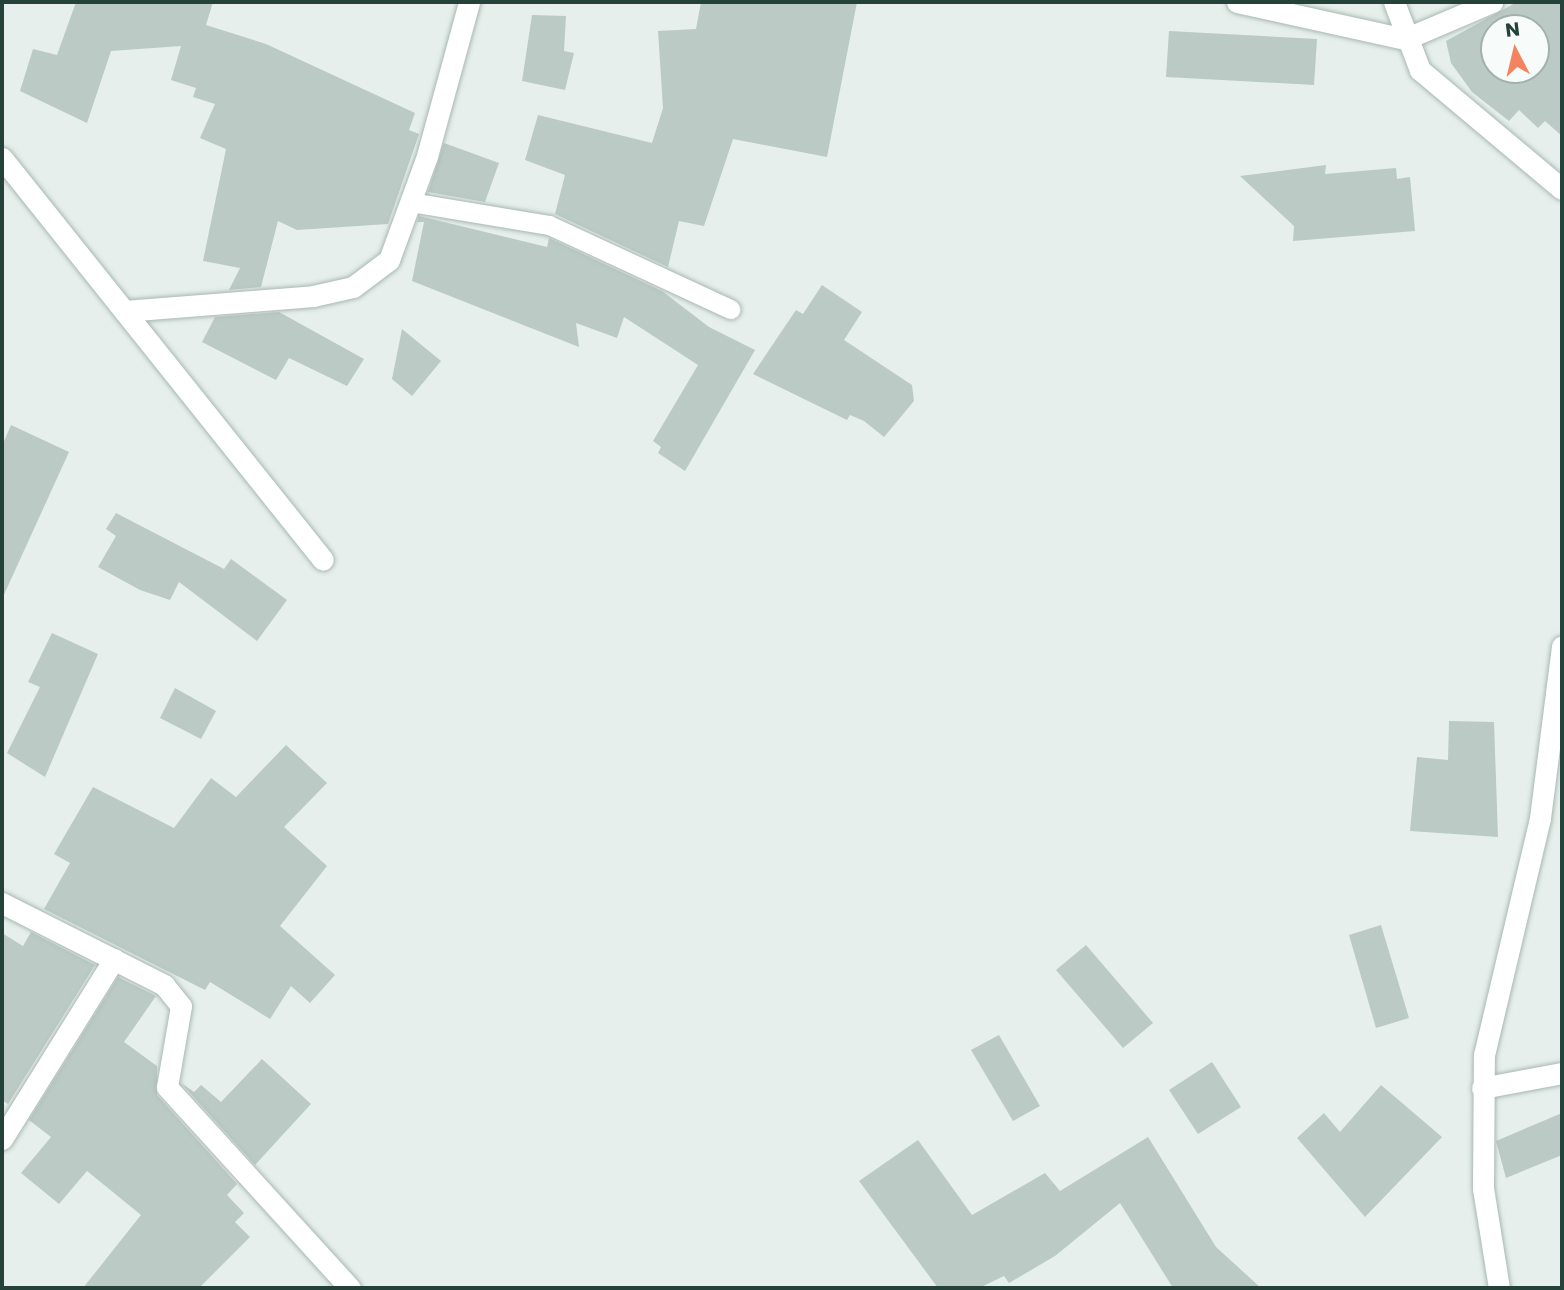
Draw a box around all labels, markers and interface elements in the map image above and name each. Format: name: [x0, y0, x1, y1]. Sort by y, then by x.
north arrow: [1480, 14, 1550, 84]
text: N: [1504, 15, 1521, 44]

